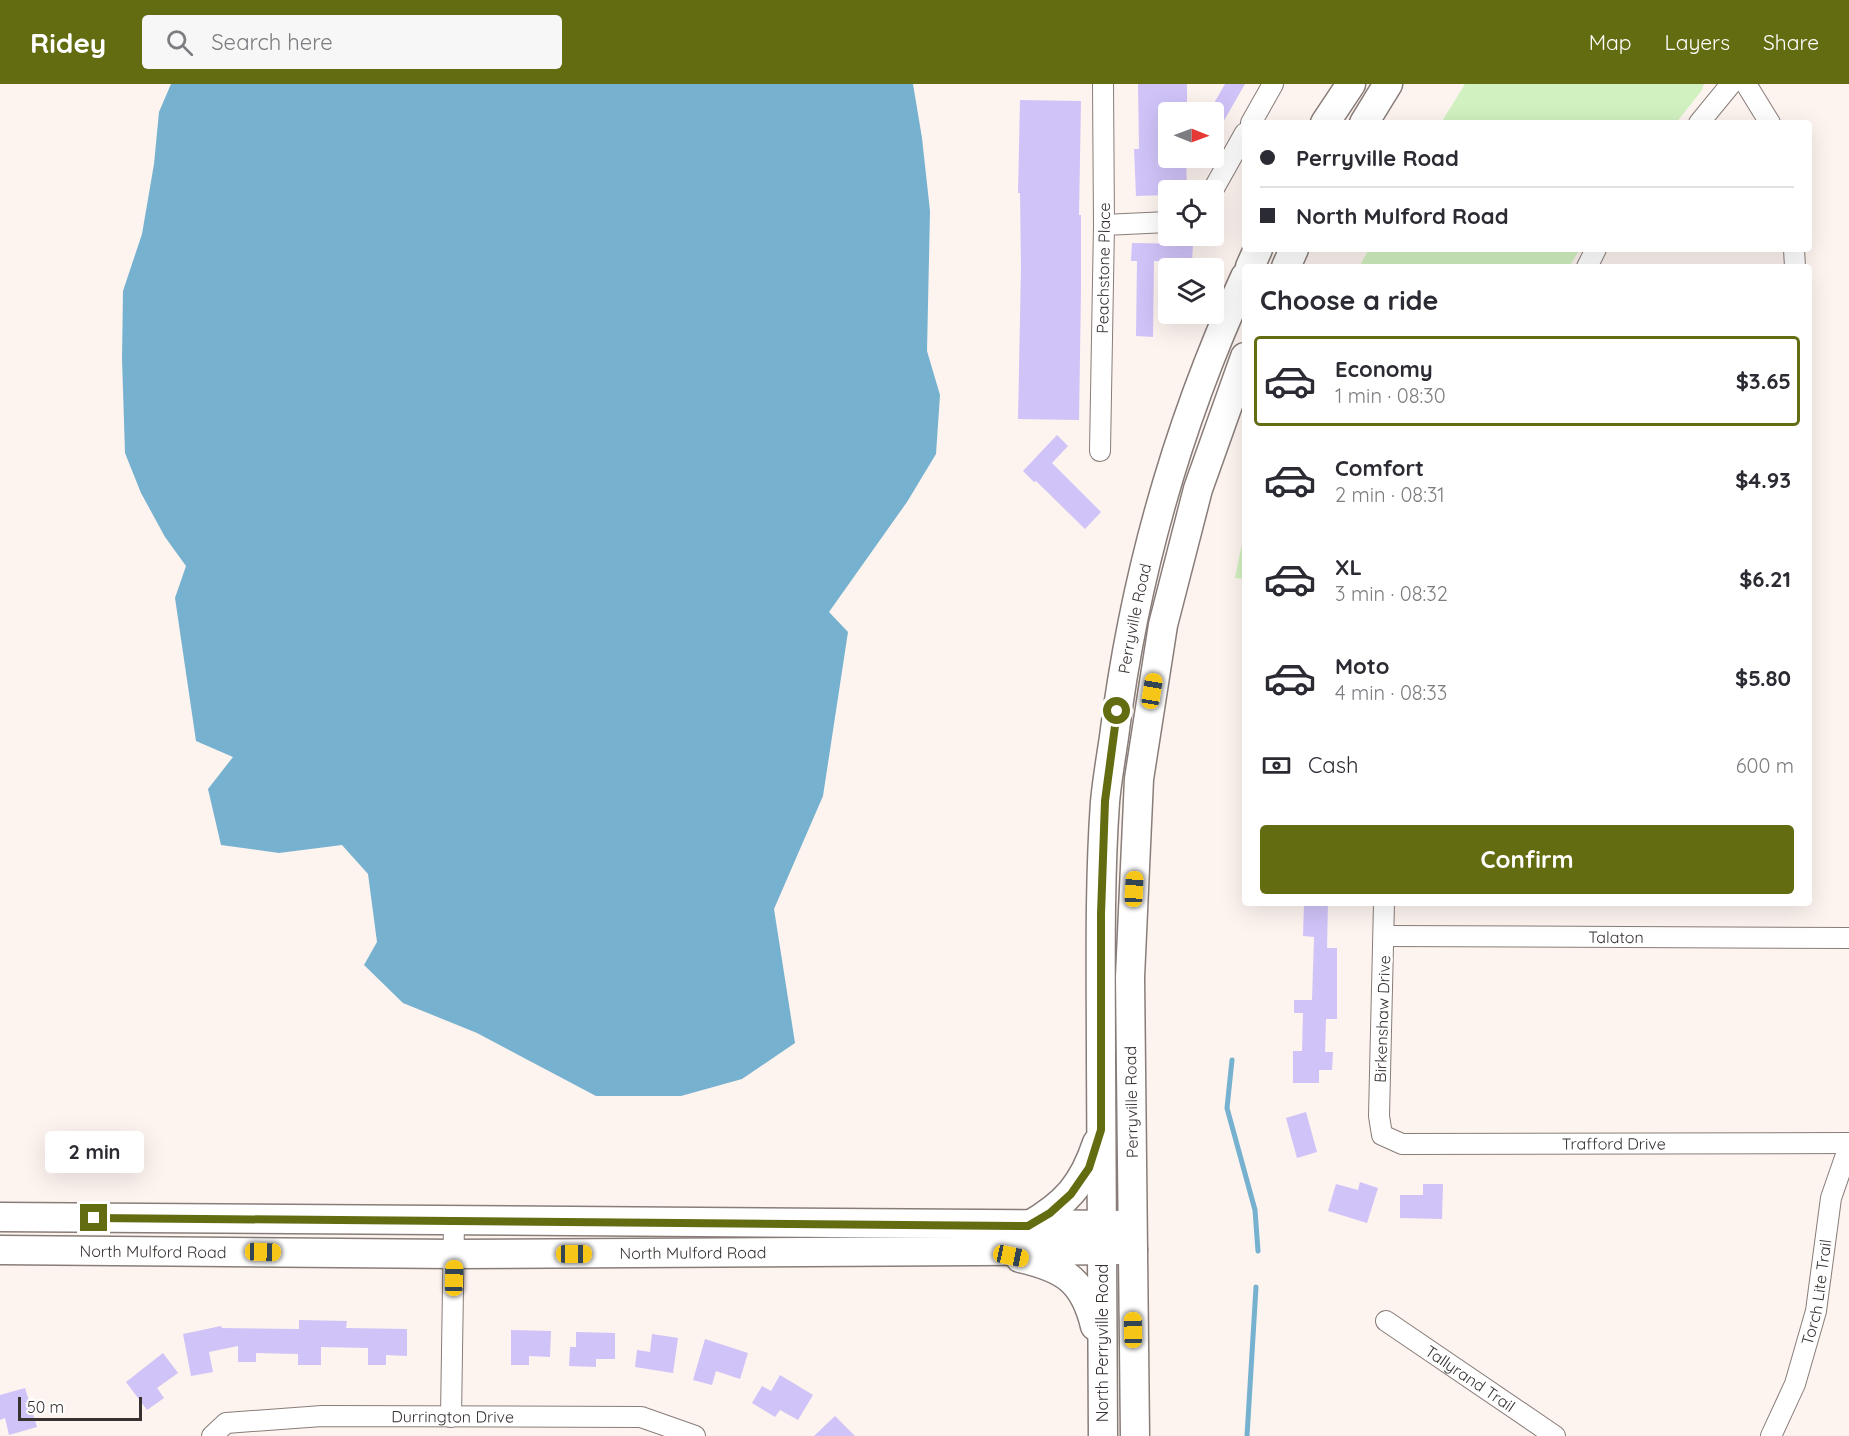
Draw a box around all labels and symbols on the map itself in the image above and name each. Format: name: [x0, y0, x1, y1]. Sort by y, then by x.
north arrow: [1158, 102, 1224, 168]
street label: Peachstone Place: [1092, 202, 1114, 334]
street label: Perryville Road: [1113, 561, 1155, 675]
car: [1140, 672, 1164, 710]
route start: [1103, 697, 1130, 724]
car: [1124, 871, 1144, 907]
street label: Talaton: [1588, 927, 1644, 947]
street label: Birkenshaw Drive: [1370, 955, 1394, 1083]
street label: Perryville Road: [1120, 1046, 1142, 1158]
callout: 2 min: [44, 1131, 144, 1173]
street label: Trafford Drive: [1562, 1133, 1666, 1154]
route end: [80, 1204, 107, 1231]
street label: Torch Lite Trail: [1797, 1238, 1835, 1347]
street label: North Mulford Road: [79, 1241, 227, 1262]
street label: North Mulford Road: [619, 1242, 766, 1263]
car: [245, 1243, 281, 1261]
car: [992, 1243, 1030, 1269]
car: [556, 1245, 592, 1263]
car: [445, 1260, 463, 1296]
street label: North Perryville Road: [1092, 1264, 1112, 1422]
car: [1124, 1312, 1142, 1348]
street label: Tallyrand Trail: [1421, 1341, 1519, 1416]
scale bar: [18, 1394, 142, 1422]
street label: Durrington Drive: [391, 1406, 514, 1427]

